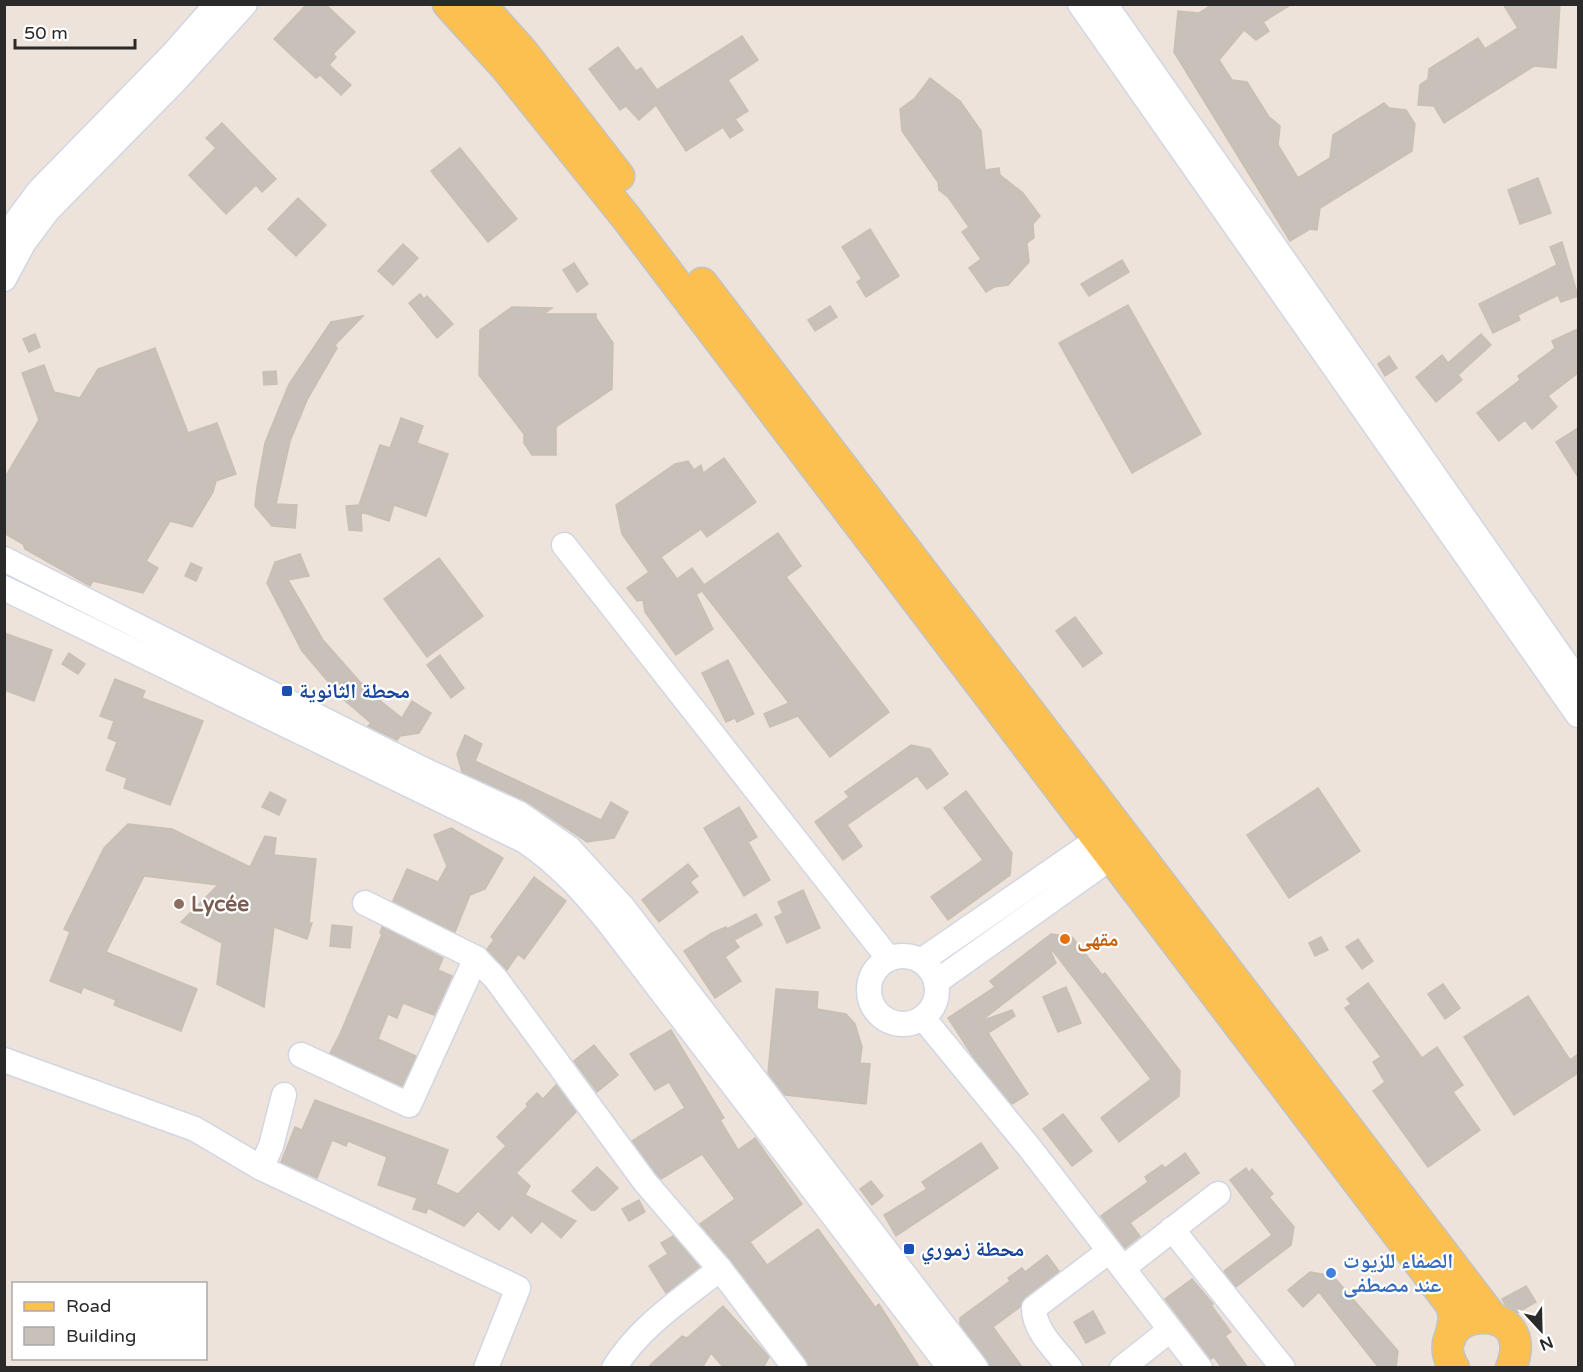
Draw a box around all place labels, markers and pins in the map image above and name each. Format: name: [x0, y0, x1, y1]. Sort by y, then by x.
place label: محطة الثانوية: [299, 679, 410, 704]
marker: محطة الثانوية: [280, 684, 294, 698]
place label: Lycée: [191, 892, 249, 917]
marker: Lycée: [172, 897, 186, 911]
place label: مقهى: [1077, 927, 1118, 952]
marker: مقهى: [1058, 932, 1072, 946]
place label: محطة زموري: [921, 1237, 1024, 1265]
marker: محطة زموري: [902, 1242, 916, 1256]
place label: الصفاء للزيوت عند مصطفى: [1343, 1249, 1453, 1298]
marker: الصفاء للزيوت عند مصطفى: [1324, 1266, 1338, 1280]

